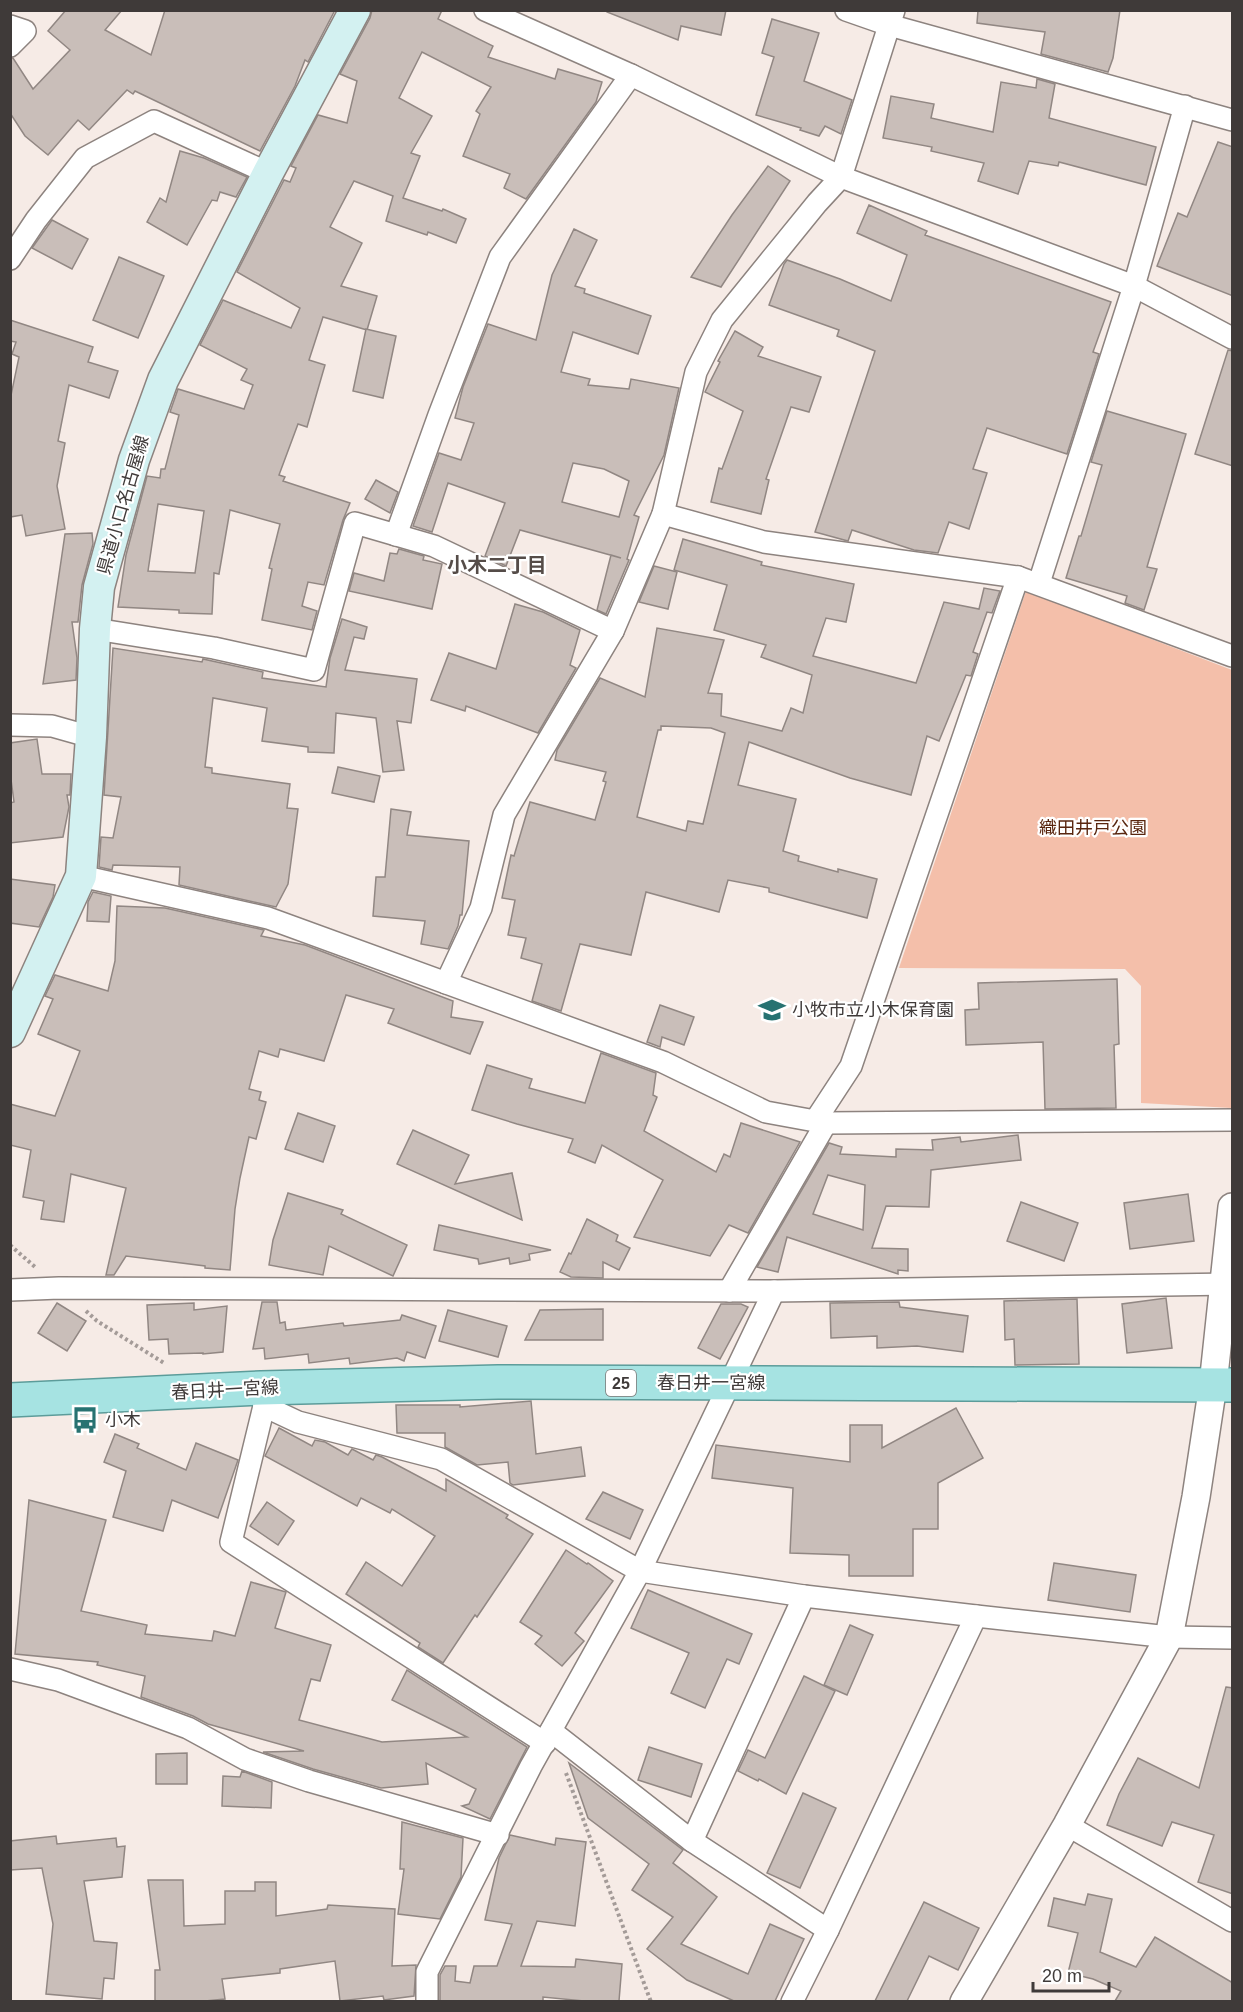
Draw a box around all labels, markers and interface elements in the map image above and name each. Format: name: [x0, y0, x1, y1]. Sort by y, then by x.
street label: 県道小口名古屋線: [94, 433, 152, 577]
district label: 小木二丁目: [447, 554, 547, 576]
park label: 織田井戸公園: [1039, 818, 1147, 838]
school or university icon: 小牧市立小木保育園: [757, 995, 787, 1025]
place label: 小牧市立小木保育園: [792, 1000, 954, 1020]
road number: 25: [606, 1370, 636, 1396]
street label: 春日井一宮線: [657, 1373, 765, 1393]
street label: 春日井一宮線: [171, 1377, 279, 1403]
bus stop icon: 小木: [70, 1405, 100, 1435]
place label: 小木: [105, 1410, 141, 1430]
scale bar: [1033, 1955, 1110, 1993]
text: 20 m: [1042, 1966, 1082, 1986]

